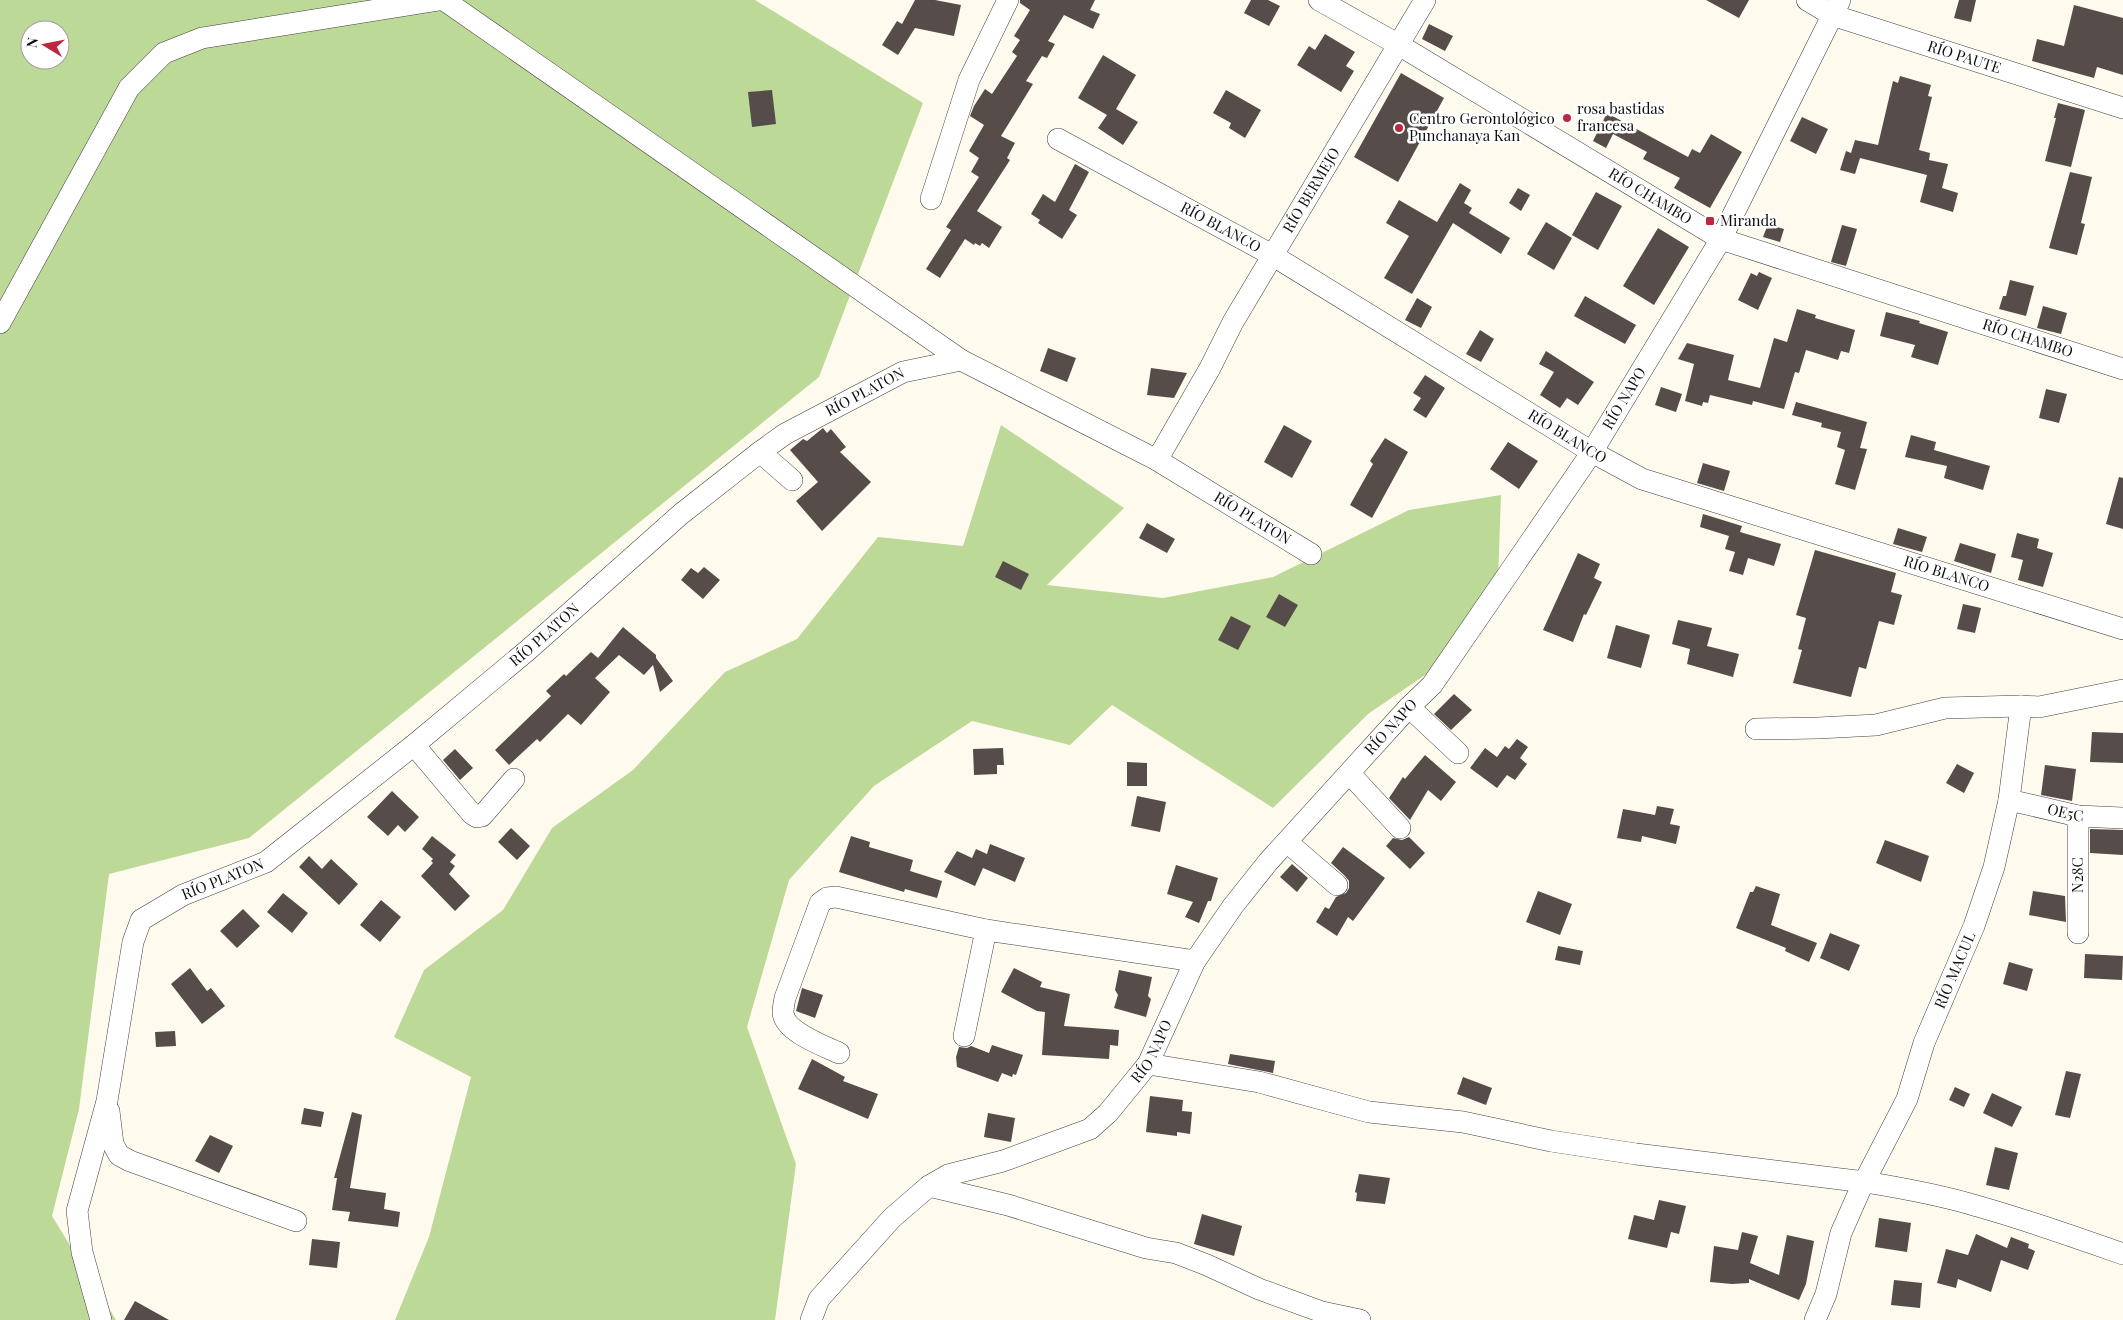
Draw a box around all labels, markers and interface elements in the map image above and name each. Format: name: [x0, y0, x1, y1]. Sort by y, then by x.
north arrow: [20, 20, 70, 70]
street label: RÍO PAUTE: [1925, 35, 2004, 77]
text: N: [21, 36, 42, 49]
place label: rosa bastidas francesa: [1577, 98, 1665, 135]
place label: Centro Gerontológico Punchanaya Kan: [1409, 108, 1555, 145]
marker: rosa bastidas francesa: [1561, 112, 1573, 124]
marker: Centro Gerontológico Punchanaya Kan: [1393, 122, 1405, 134]
street label: RÍO BERMEJO: [1278, 143, 1344, 236]
street label: RÍO CHAMBO: [1605, 163, 1696, 228]
street label: RÍO BLANCO: [1177, 196, 1265, 256]
place label: Miranda: [1720, 210, 1777, 230]
marker: Miranda: [1704, 215, 1716, 227]
street label: RÍO CHAMBO: [1980, 313, 2076, 361]
street label: RÍO PLATON: [821, 362, 908, 420]
street label: RÍO NAPO: [1597, 363, 1650, 433]
street label: RÍO BLANCO: [1525, 404, 1611, 467]
street label: RÍO PLATON: [1211, 486, 1296, 549]
street label: RÍO BLANCO: [1901, 550, 1992, 596]
street label: RÍO PLATON: [505, 598, 583, 670]
street label: RÍO NAPO: [1359, 694, 1421, 759]
street label: OE5C: [2046, 798, 2084, 825]
street label: RÍO PLATON: [178, 853, 267, 904]
street label: N28C: [2067, 857, 2087, 893]
street label: RÍO MACUL: [1929, 928, 1979, 1011]
street label: RÍO NAPO: [1126, 1016, 1176, 1087]

